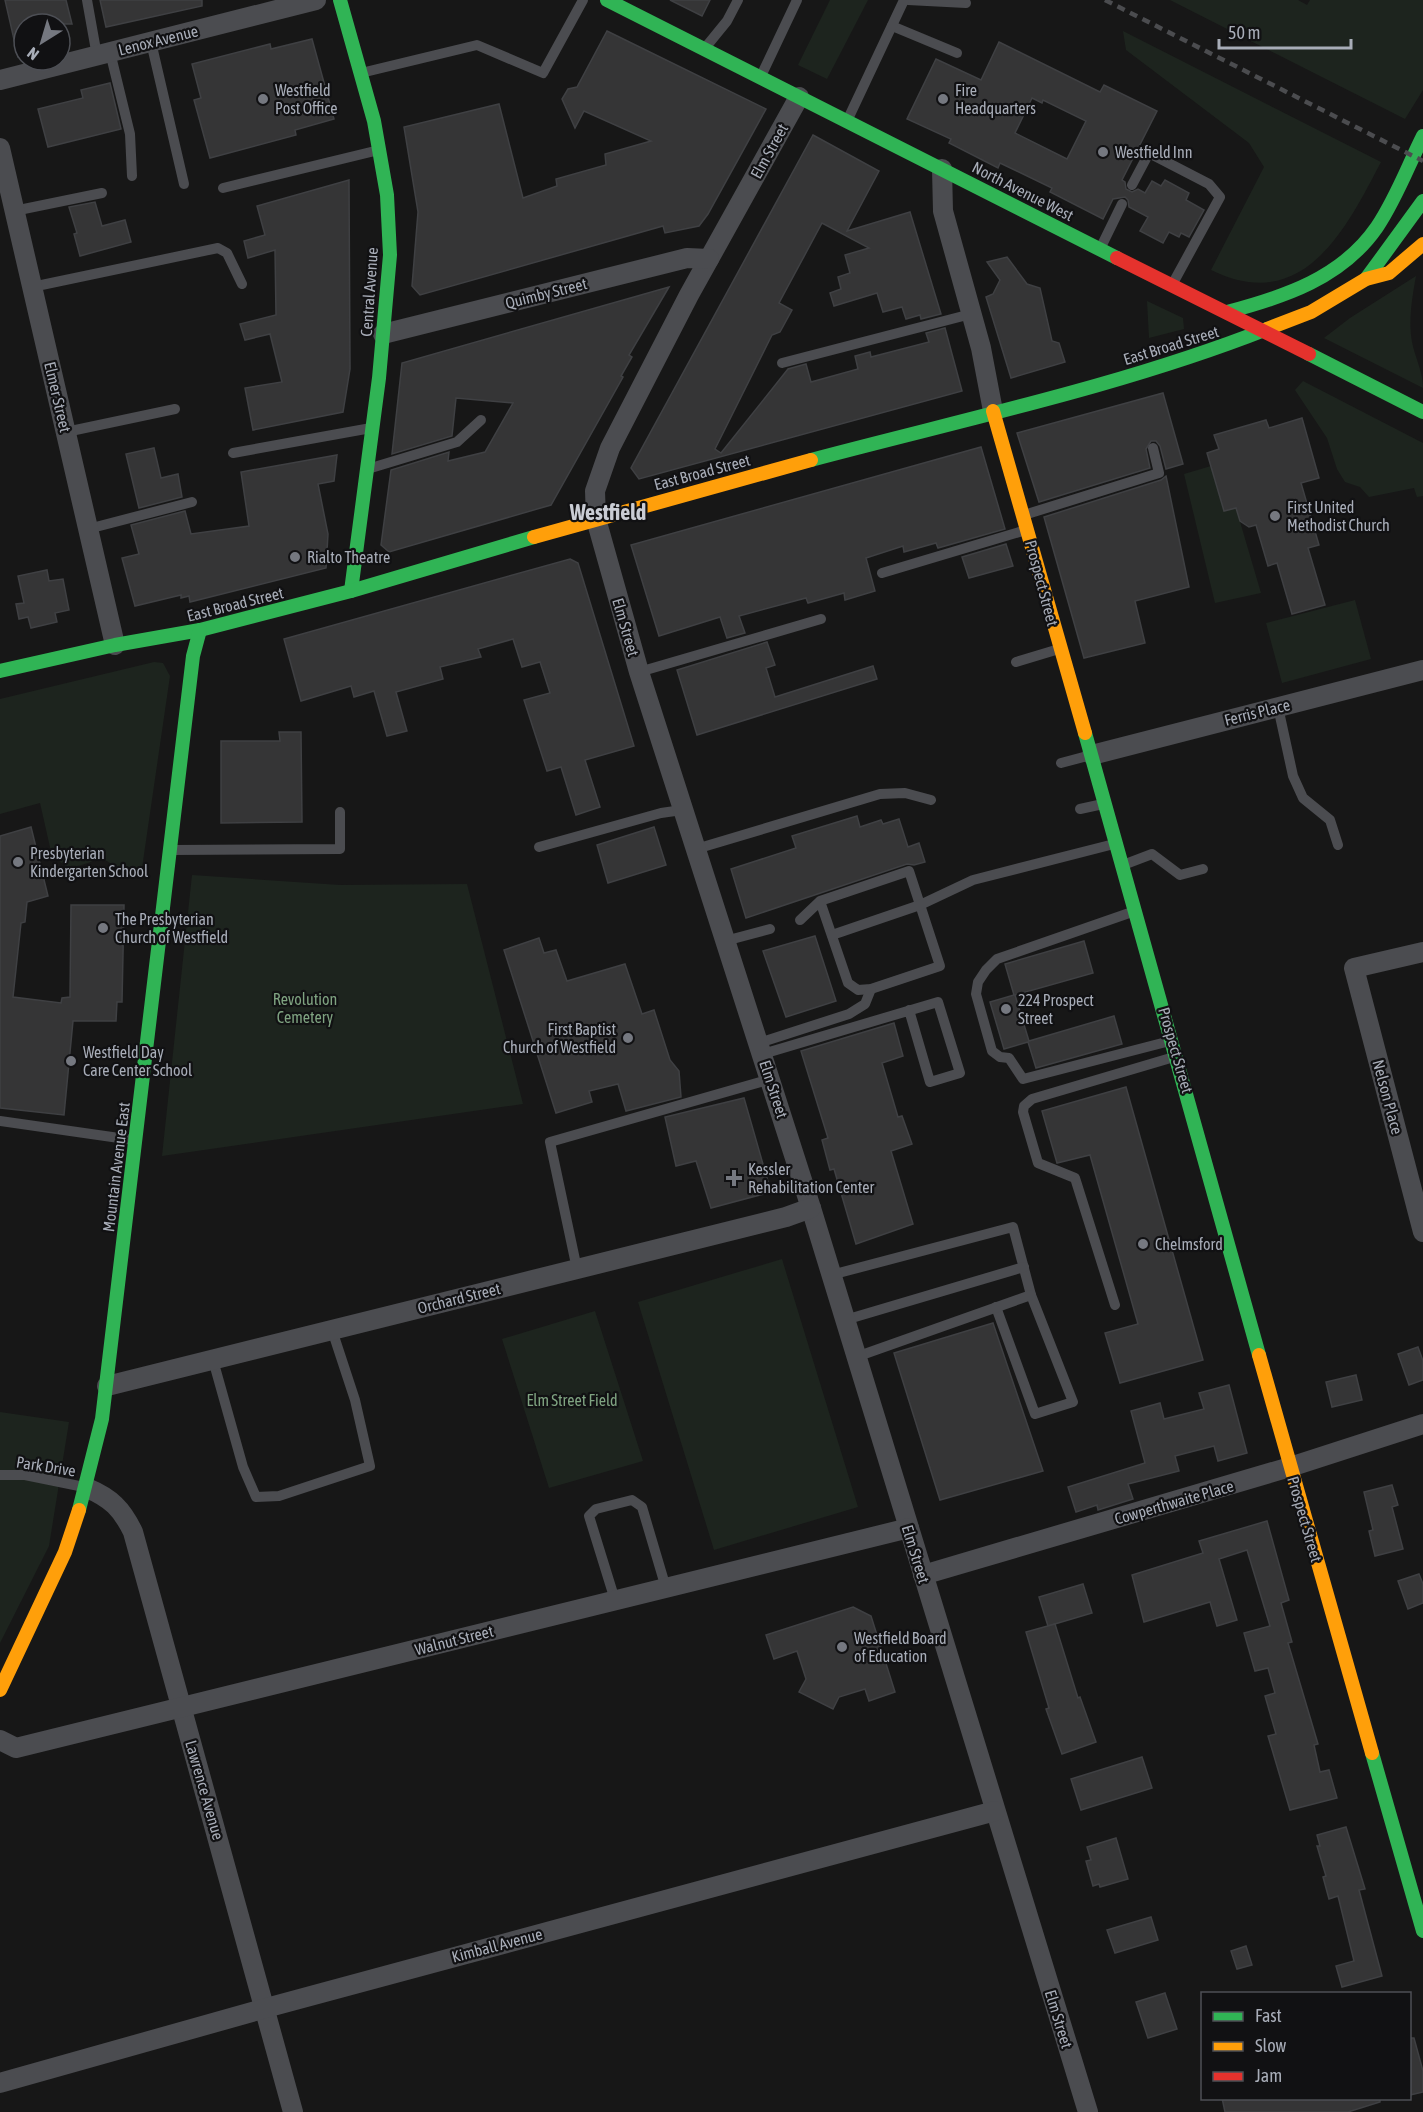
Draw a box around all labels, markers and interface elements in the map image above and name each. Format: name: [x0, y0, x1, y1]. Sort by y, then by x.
north arrow: [12, 12, 72, 72]
scale bar: [1219, 12, 1351, 50]
street label: Lenox Avenue: [116, 21, 200, 59]
text: 50 m: [1228, 22, 1260, 43]
text: N: [24, 44, 42, 64]
place label: Westfield Post Office: [275, 81, 338, 117]
place label: Fire Headquarters: [955, 81, 1036, 118]
marker: Westfield Post Office: [256, 92, 270, 106]
marker: Fire Headquarters: [936, 92, 950, 106]
street label: Elm Street: [747, 120, 792, 182]
place label: Westfield Inn: [1115, 143, 1192, 161]
marker: Westfield Inn: [1096, 145, 1110, 159]
street label: North Avenue West: [969, 158, 1077, 224]
street label: Central Avenue: [357, 247, 381, 337]
street label: Quimby Street: [503, 274, 589, 313]
street label: East Broad Street: [1121, 322, 1221, 368]
street label: Elmer Street: [41, 360, 75, 434]
street label: East Broad Street: [652, 450, 752, 493]
place label: First United Methodist Church: [1287, 498, 1390, 534]
district label: Westfield: [569, 499, 646, 525]
marker: First United Methodist Church: [1268, 509, 1282, 523]
street label: Prospect Street: [1021, 538, 1062, 629]
place label: Rialto Theatre: [307, 548, 390, 566]
marker: Rialto Theatre: [288, 550, 302, 564]
street label: East Broad Street: [185, 583, 286, 625]
street label: Elm Street: [609, 596, 643, 659]
street label: Ferris Place: [1222, 695, 1292, 729]
place label: Presbyterian Kindergarten School: [30, 844, 149, 881]
marker: Presbyterian Kindergarten School: [11, 855, 25, 869]
place label: The Presbyterian Church of Westfield: [115, 910, 228, 946]
marker: The Presbyterian Church of Westfield: [96, 921, 110, 935]
park label: Revolution Cemetery: [273, 990, 337, 1027]
place label: 224 Prospect Street: [1018, 991, 1094, 1027]
marker: 224 Prospect Street: [999, 1002, 1013, 1016]
street label: Prospect Street: [1154, 1005, 1197, 1096]
place label: First Baptist Church of Westfield: [503, 1020, 616, 1056]
marker: First Baptist Church of Westfield: [621, 1031, 635, 1045]
place label: Westfield Day Care Center School: [83, 1043, 193, 1079]
marker: Westfield Day Care Center School: [64, 1054, 78, 1068]
street label: Elm Street: [756, 1058, 792, 1121]
street label: Nelson Place: [1369, 1058, 1407, 1136]
street label: Mountain Avenue East: [99, 1101, 133, 1233]
place label: Kessler Rehabilitation Center: [748, 1160, 874, 1196]
marker: Kessler Rehabilitation Center: [725, 1169, 743, 1187]
place label: Chelmsford: [1155, 1235, 1223, 1253]
marker: Chelmsford: [1136, 1237, 1150, 1251]
street label: Orchard Street: [416, 1279, 503, 1317]
park label: Elm Street Field: [526, 1391, 618, 1409]
street label: Park Drive: [15, 1452, 77, 1480]
street label: Prospect Street: [1283, 1474, 1326, 1565]
street label: Cowperthwaite Place: [1112, 1476, 1236, 1529]
street label: Elm Street: [899, 1523, 933, 1586]
street label: Walnut Street: [413, 1621, 495, 1658]
place label: Westfield Board of Education: [854, 1629, 947, 1665]
marker: Westfield Board of Education: [835, 1640, 849, 1654]
street label: Lawrence Avenue: [182, 1738, 228, 1842]
street label: Kimball Avenue: [450, 1924, 544, 1966]
street label: Elm Street: [1042, 1988, 1076, 2051]
legend: [1201, 1992, 1411, 2100]
text: Fast: [1255, 2005, 1282, 2026]
text: Slow: [1255, 2035, 1286, 2056]
text: Jam: [1255, 2065, 1282, 2086]

